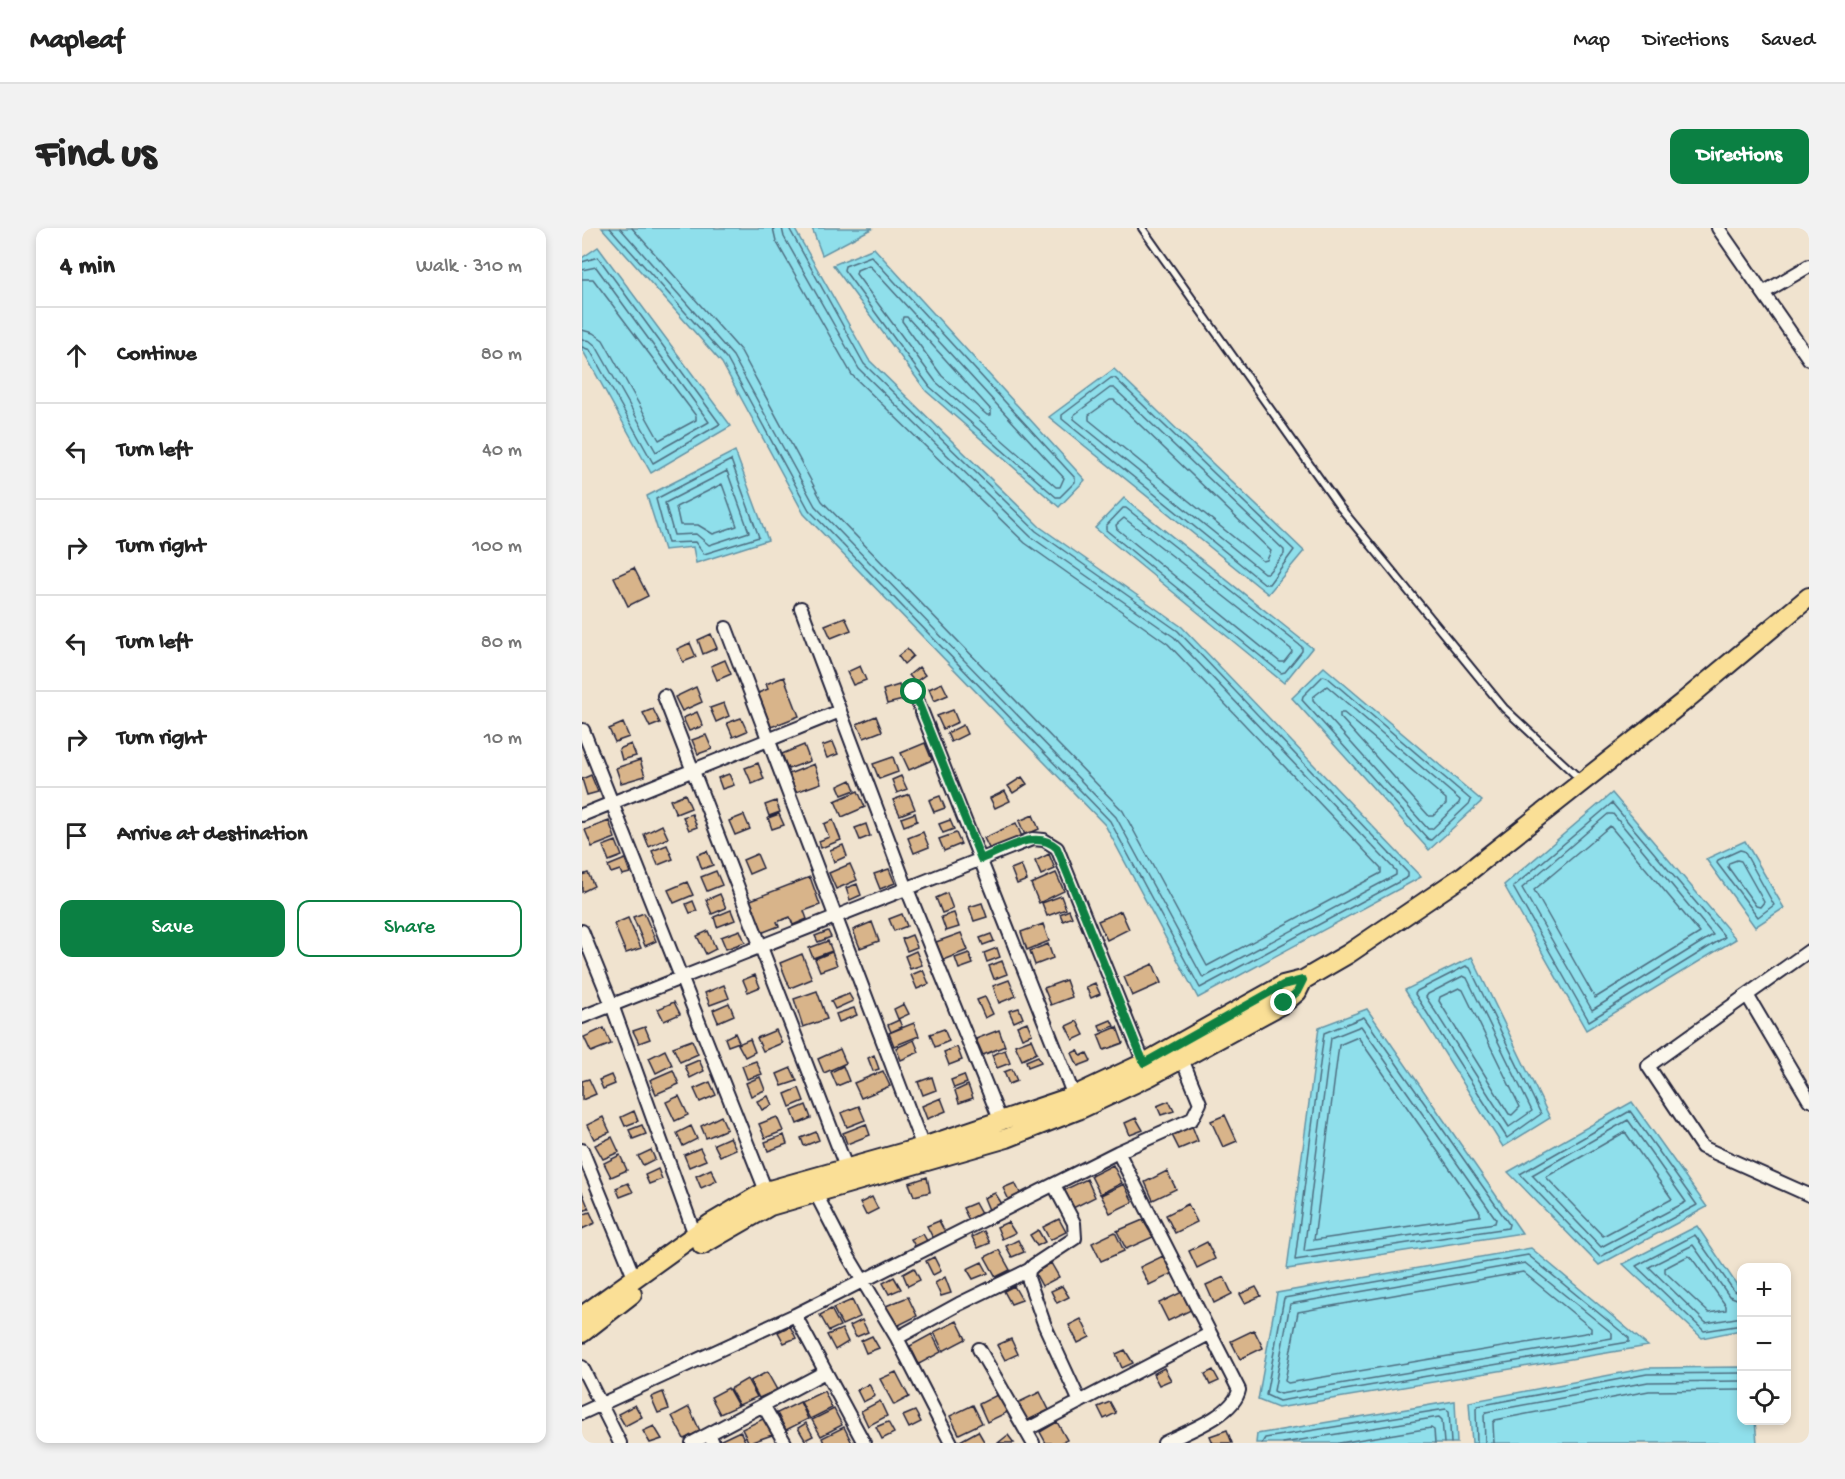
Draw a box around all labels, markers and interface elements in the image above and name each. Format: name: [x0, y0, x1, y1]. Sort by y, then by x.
text: Mapleaf: [30, 25, 124, 58]
text: Map: [1573, 29, 1610, 54]
text: Directions: [1643, 29, 1728, 54]
text: Saved: [1761, 29, 1815, 54]
button: Directions: [1670, 129, 1809, 184]
text: Find us: [36, 132, 156, 181]
text: 4 min: [60, 252, 115, 283]
text: Walk · 310 m: [416, 256, 522, 279]
icon: ahead: [60, 339, 93, 372]
text: Continue: [117, 342, 197, 368]
text: 80 m: [481, 344, 522, 367]
icon: left: [60, 435, 93, 468]
text: Turn left: [117, 438, 191, 464]
text: 40 m: [482, 440, 522, 463]
icon: right: [60, 531, 93, 564]
text: Turn right: [117, 534, 205, 560]
text: 100 m: [472, 536, 522, 559]
icon: left: [60, 627, 93, 660]
text: Turn left: [117, 630, 191, 656]
text: 80 m: [481, 632, 522, 655]
route start: [900, 678, 926, 704]
icon: right: [60, 723, 93, 756]
text: Turn right: [117, 726, 205, 752]
text: 10 m: [484, 728, 522, 751]
icon: arrive: [60, 819, 93, 852]
text: Arrive at destination: [117, 822, 307, 848]
button: Save: [60, 900, 285, 957]
button: Share: [297, 900, 522, 957]
route end: [1270, 989, 1296, 1015]
map controls: [1737, 1263, 1791, 1425]
button: +: [1737, 1263, 1791, 1317]
button: −: [1737, 1317, 1791, 1371]
button: locate: [1737, 1371, 1791, 1425]

